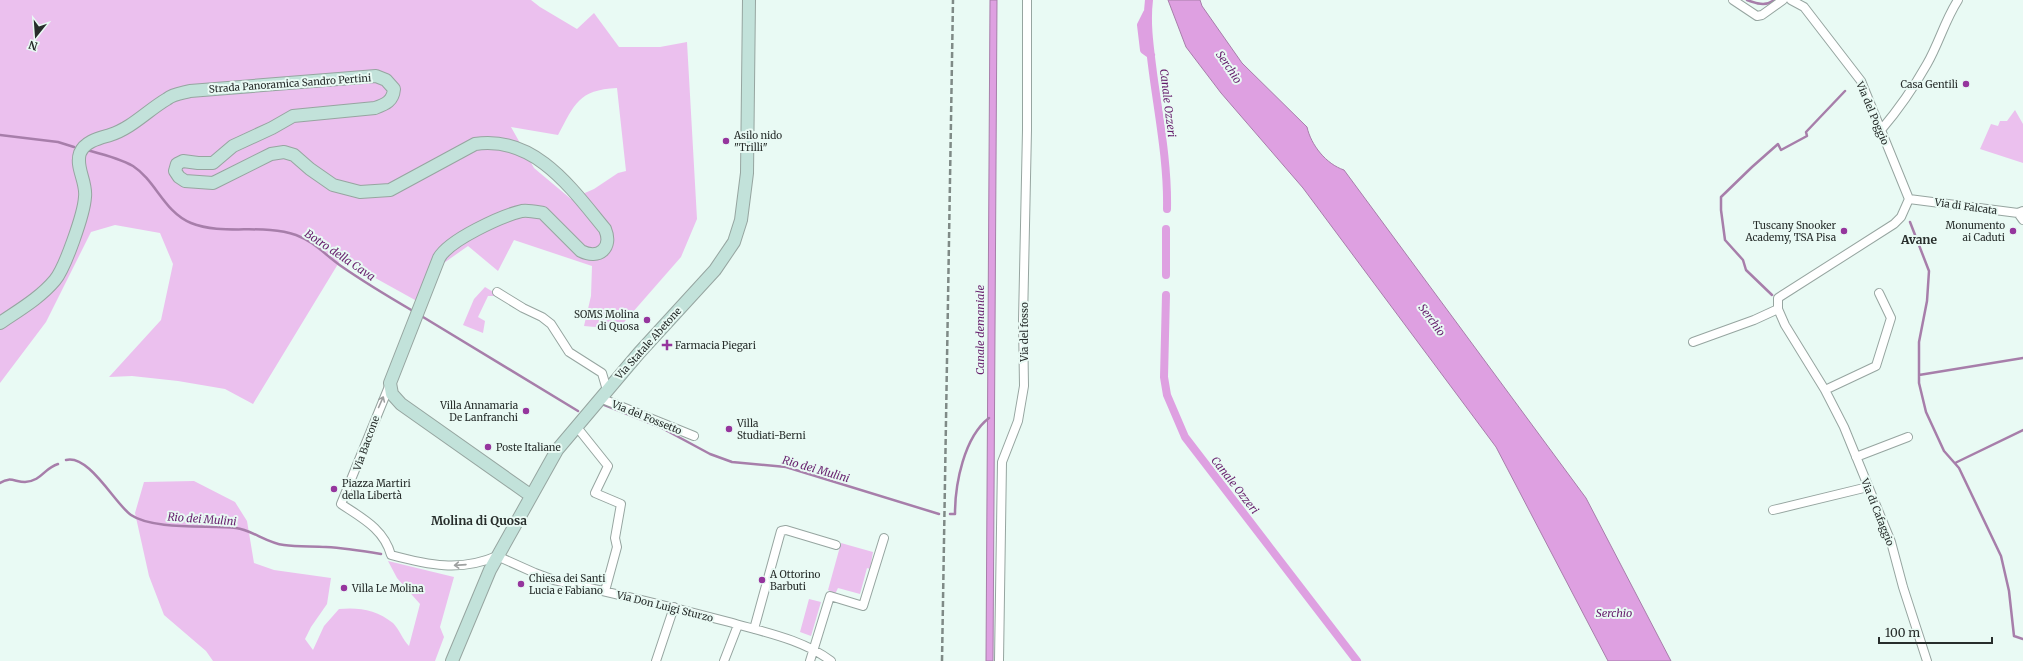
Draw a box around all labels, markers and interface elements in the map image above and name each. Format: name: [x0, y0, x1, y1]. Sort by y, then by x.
north arrow: [16, 16, 56, 56]
text: N: [27, 38, 39, 54]
water label: Serchio: [1213, 48, 1245, 86]
water label: Canale Ozzeri: [1157, 68, 1179, 138]
street label: Strada Panoramica Sandro Pertini: [208, 71, 372, 96]
place label: Casa Gentili: [1900, 78, 1958, 91]
street label: Via del Poggio: [1853, 79, 1892, 147]
marker: Casa Gentili: [1961, 79, 1971, 89]
place label: Asilo nido "Trilli": [733, 129, 782, 154]
marker: Asilo nido "Trilli": [721, 136, 731, 146]
street label: Via di Falcata: [1933, 196, 1999, 217]
place label: Tuscany Snooker Academy, TSA Pisa: [1745, 219, 1837, 244]
place label: Monumento ai Caduti: [1946, 219, 2005, 244]
water label: Botro della Cava: [302, 226, 378, 284]
marker: Tuscany Snooker Academy, TSA Pisa: [1839, 226, 1849, 236]
marker: Monumento ai Caduti: [2008, 226, 2018, 236]
district label: Avane: [1900, 232, 1938, 247]
water label: Canale demaniale: [973, 285, 987, 375]
water label: Serchio: [1416, 301, 1448, 339]
street label: Via del fosso: [1018, 302, 1031, 363]
street label: Via Statale Abetone: [612, 305, 684, 383]
place label: SOMS Molina di Quosa: [574, 308, 640, 333]
marker: SOMS Molina di Quosa: [642, 315, 652, 325]
place label: Farmacia Piegari: [675, 339, 756, 352]
marker: Farmacia Piegari: [662, 340, 672, 350]
one-way arrow: [378, 397, 385, 409]
street label: Via del Fossetto: [609, 397, 684, 437]
place label: Villa Annamaria De Lanfranchi: [439, 399, 519, 424]
marker: Villa Annamaria De Lanfranchi: [521, 406, 531, 416]
street label: Via Baccone: [350, 414, 382, 473]
place label: Villa Studiati-Berni: [736, 417, 806, 442]
marker: Villa Studiati-Berni: [724, 424, 734, 434]
place label: Poste Italiane: [496, 441, 561, 454]
marker: Poste Italiane: [483, 442, 493, 452]
water label: Rio dei Mulini: [781, 453, 851, 485]
water label: Canale Ozzeri: [1208, 453, 1262, 517]
street label: Via di Cafaggio: [1858, 476, 1897, 548]
place label: Piazza Martiri della Libertà: [342, 477, 411, 502]
marker: Piazza Martiri della Libertà: [329, 484, 339, 494]
water label: Rio dei Mulini: [167, 510, 237, 528]
district label: Molina di Quosa: [431, 513, 527, 528]
one-way arrow: [454, 562, 467, 569]
place label: A Ottorino Barbuti: [769, 568, 821, 593]
place label: Chiesa dei Santi Lucia e Fabiano: [529, 572, 606, 597]
marker: A Ottorino Barbuti: [757, 575, 767, 585]
marker: Chiesa dei Santi Lucia e Fabiano: [516, 579, 526, 589]
place label: Villa Le Molina: [351, 582, 424, 595]
marker: Villa Le Molina: [339, 583, 349, 593]
street label: Via Don Luigi Sturzo: [614, 588, 715, 625]
water label: Serchio: [1596, 606, 1632, 620]
scale bar: [1879, 619, 1992, 645]
text: 100 m: [1885, 625, 1920, 640]

